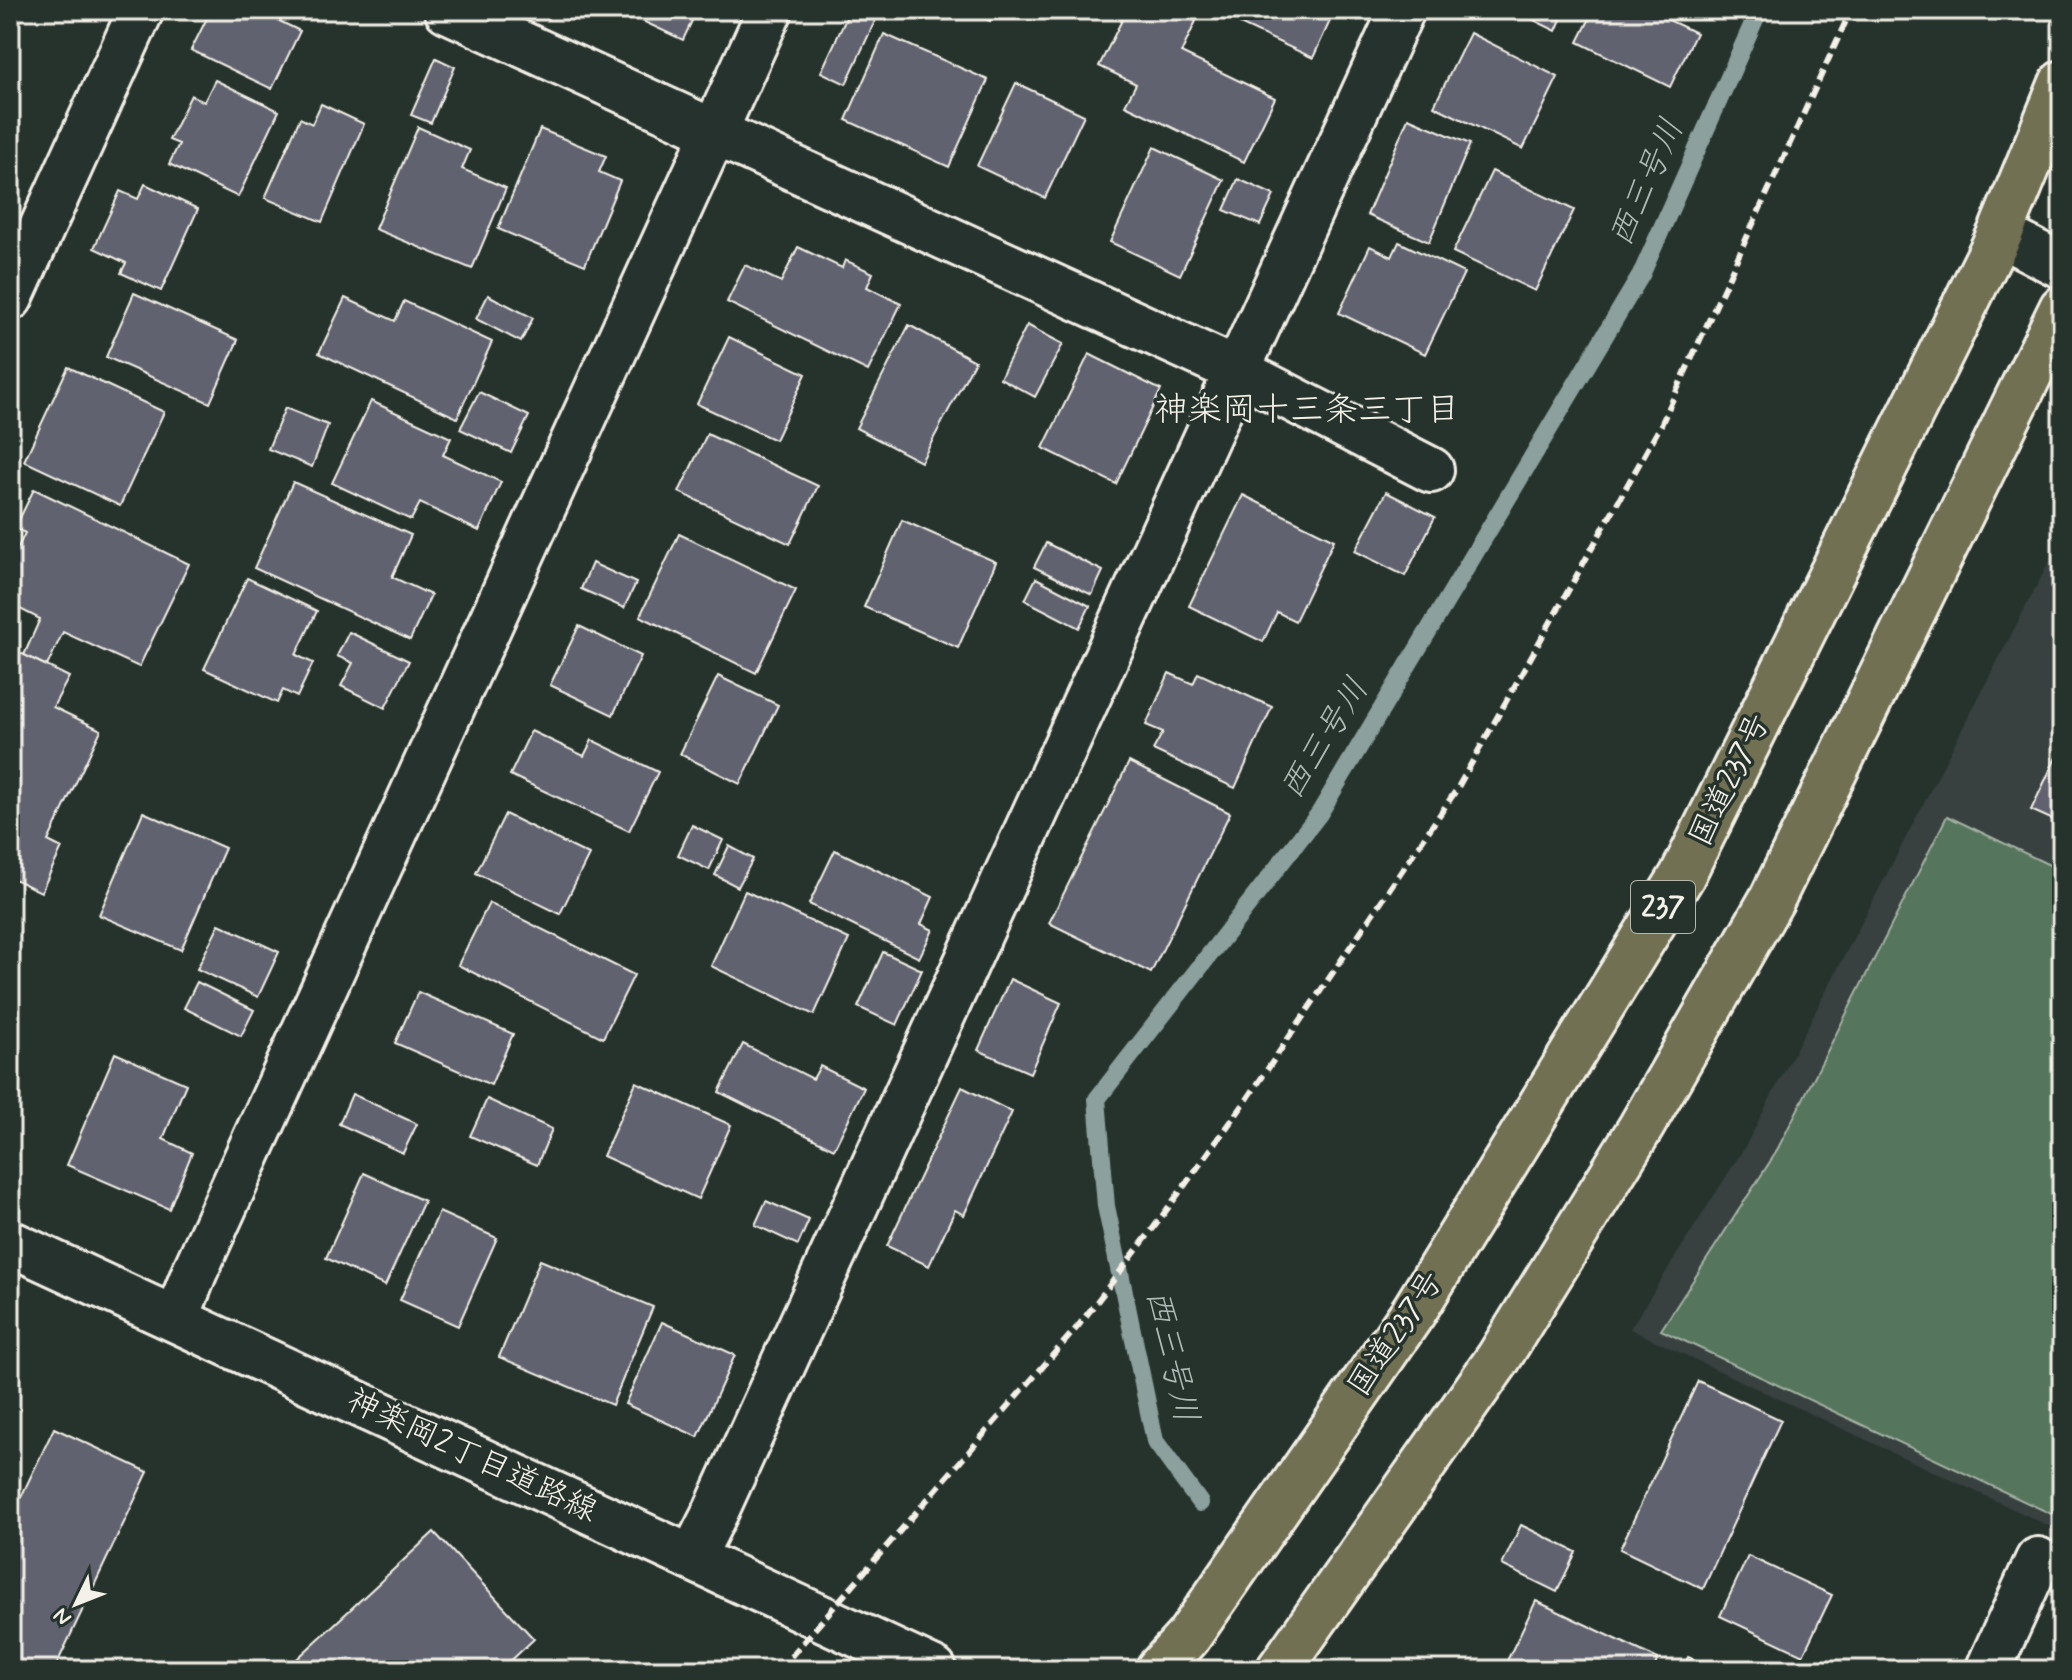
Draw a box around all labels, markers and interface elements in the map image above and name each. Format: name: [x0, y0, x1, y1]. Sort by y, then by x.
water label: 西三号川: [1599, 112, 1695, 254]
district label: 神楽岡十三条三丁目: [1154, 388, 1460, 433]
water label: 西三号川: [1270, 669, 1380, 809]
street label: 国道237号: [1680, 706, 1780, 854]
road number: 237: [1631, 881, 1695, 933]
street label: 国道237号: [1339, 1263, 1453, 1405]
water label: 西三号川: [1134, 1285, 1208, 1427]
street label: 神楽岡2丁目道路線: [340, 1380, 604, 1532]
north arrow: [36, 1564, 116, 1644]
text: N: [48, 1601, 78, 1631]

